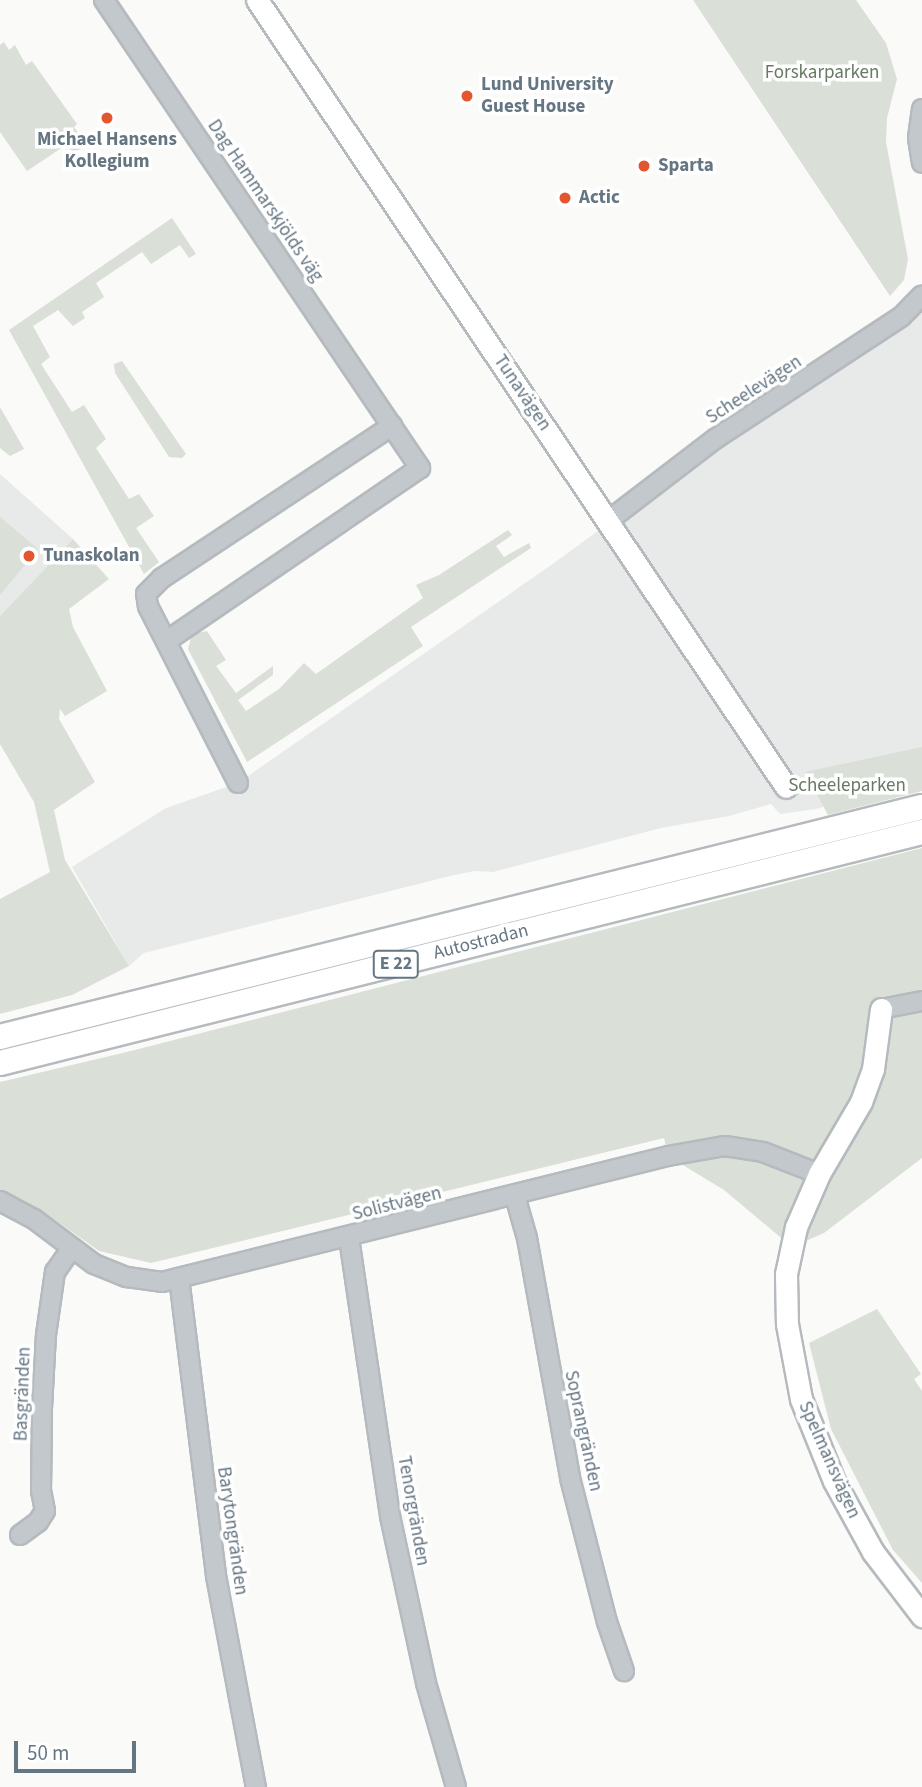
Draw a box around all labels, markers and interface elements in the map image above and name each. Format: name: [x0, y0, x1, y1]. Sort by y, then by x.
park label: Forskarparken: [765, 62, 879, 84]
place label: Lund University Guest House: [481, 74, 614, 118]
marker: Lund University Guest House: [459, 88, 475, 104]
marker: Michael Hansens Kollegium: [99, 110, 115, 126]
street label: Dag Hammarskjölds väg: [202, 115, 328, 287]
place label: Michael Hansens Kollegium: [37, 129, 177, 173]
place label: Sparta: [658, 155, 714, 177]
marker: Sparta: [636, 158, 652, 174]
place label: Actic: [579, 187, 620, 209]
marker: Actic: [557, 190, 573, 206]
street label: Tunavägen: [488, 351, 556, 435]
street label: Scheelevägen: [702, 351, 806, 429]
place label: Tunaskolan: [43, 545, 140, 567]
marker: Tunaskolan: [21, 548, 37, 564]
park label: Scheeleparken: [788, 775, 906, 797]
street label: Autostradan: [431, 919, 531, 965]
road number: E 22: [372, 950, 420, 979]
street label: Solistvägen: [350, 1182, 444, 1226]
street label: Basgränden: [10, 1346, 36, 1442]
street label: Soprangränden: [559, 1368, 607, 1494]
street label: Spelmansvägen: [793, 1398, 865, 1522]
street label: Tenorgränden: [392, 1454, 434, 1568]
street label: Barytongränden: [212, 1465, 252, 1597]
scale bar: [18, 1728, 140, 1772]
text: 50 m: [27, 1738, 69, 1768]

